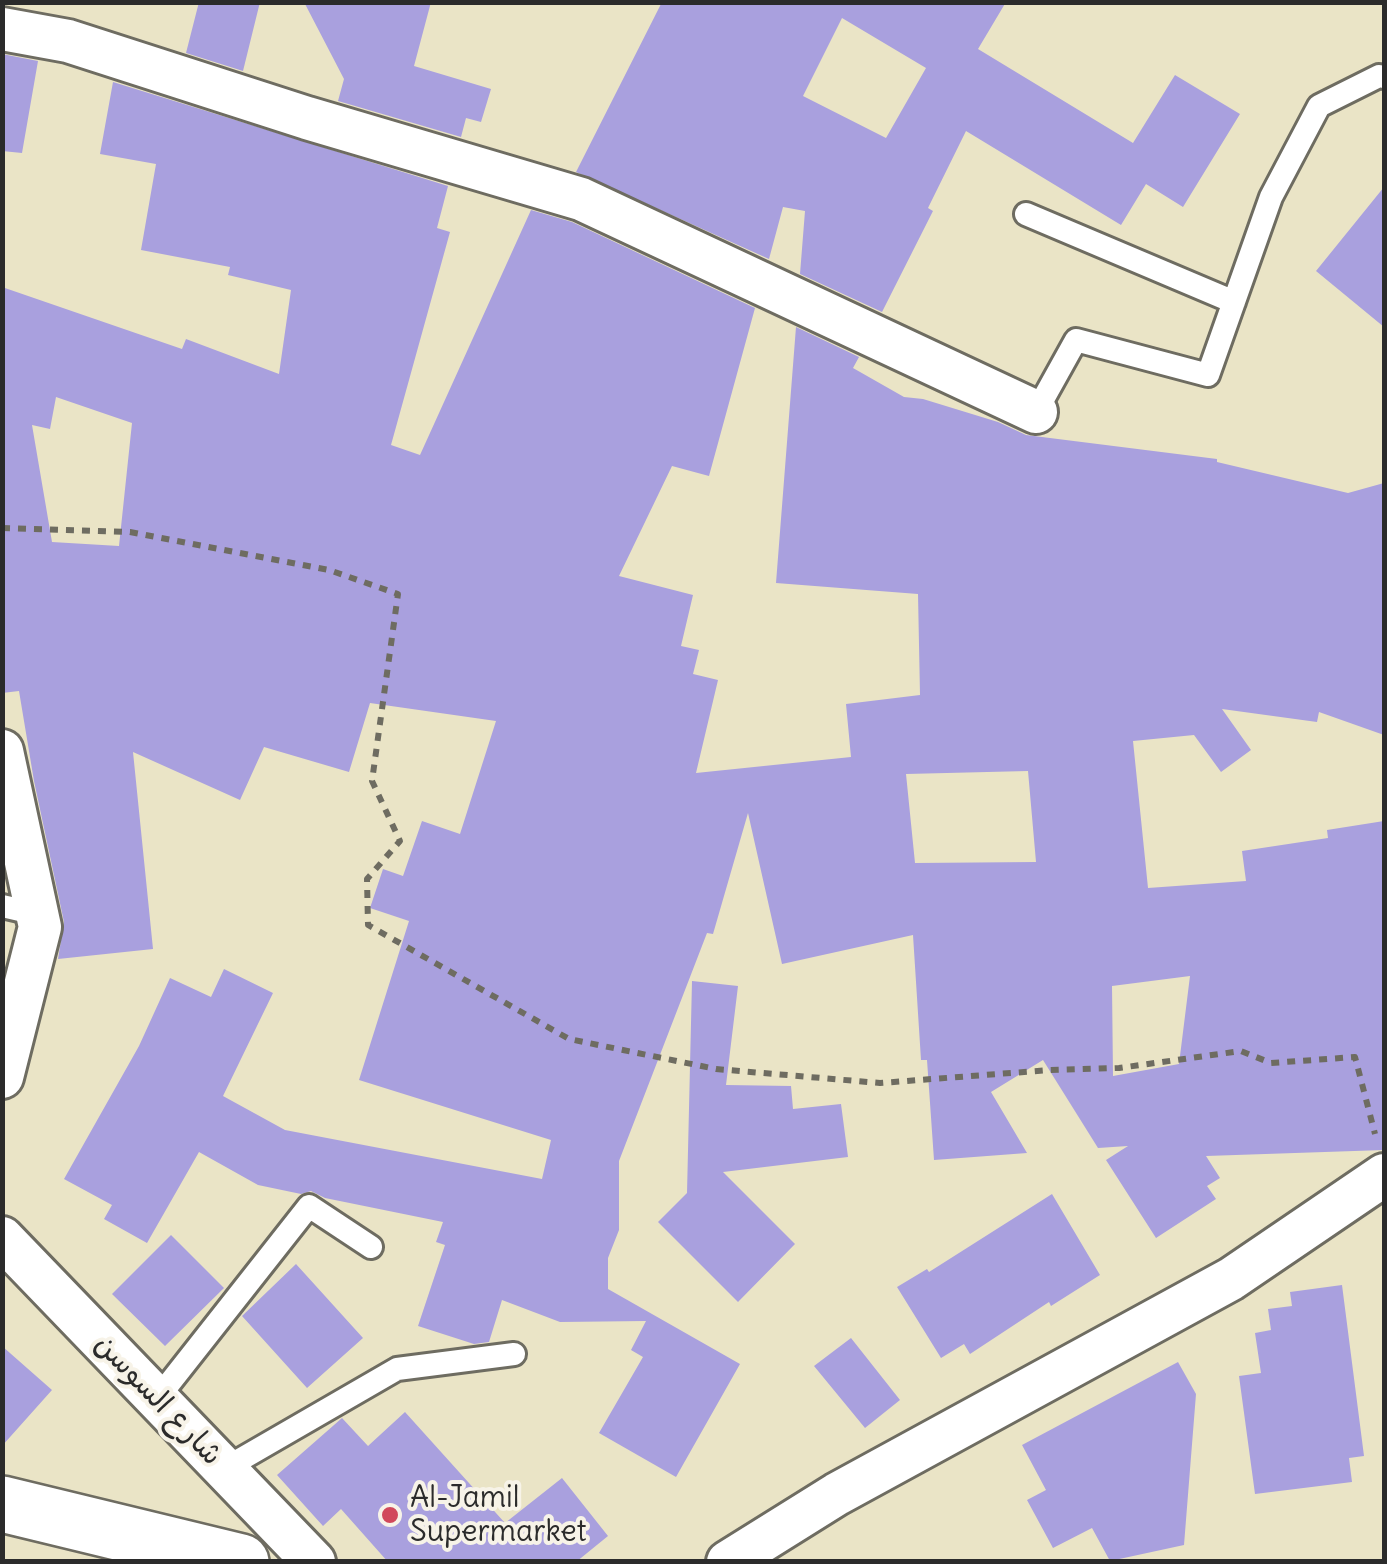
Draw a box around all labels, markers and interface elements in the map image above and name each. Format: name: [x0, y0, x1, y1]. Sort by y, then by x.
street label: شارع السوسن: [86, 1327, 230, 1473]
place label: Al-Jamil Supermarket: [410, 1480, 587, 1550]
marker: Al-Jamil Supermarket: [379, 1504, 401, 1526]

